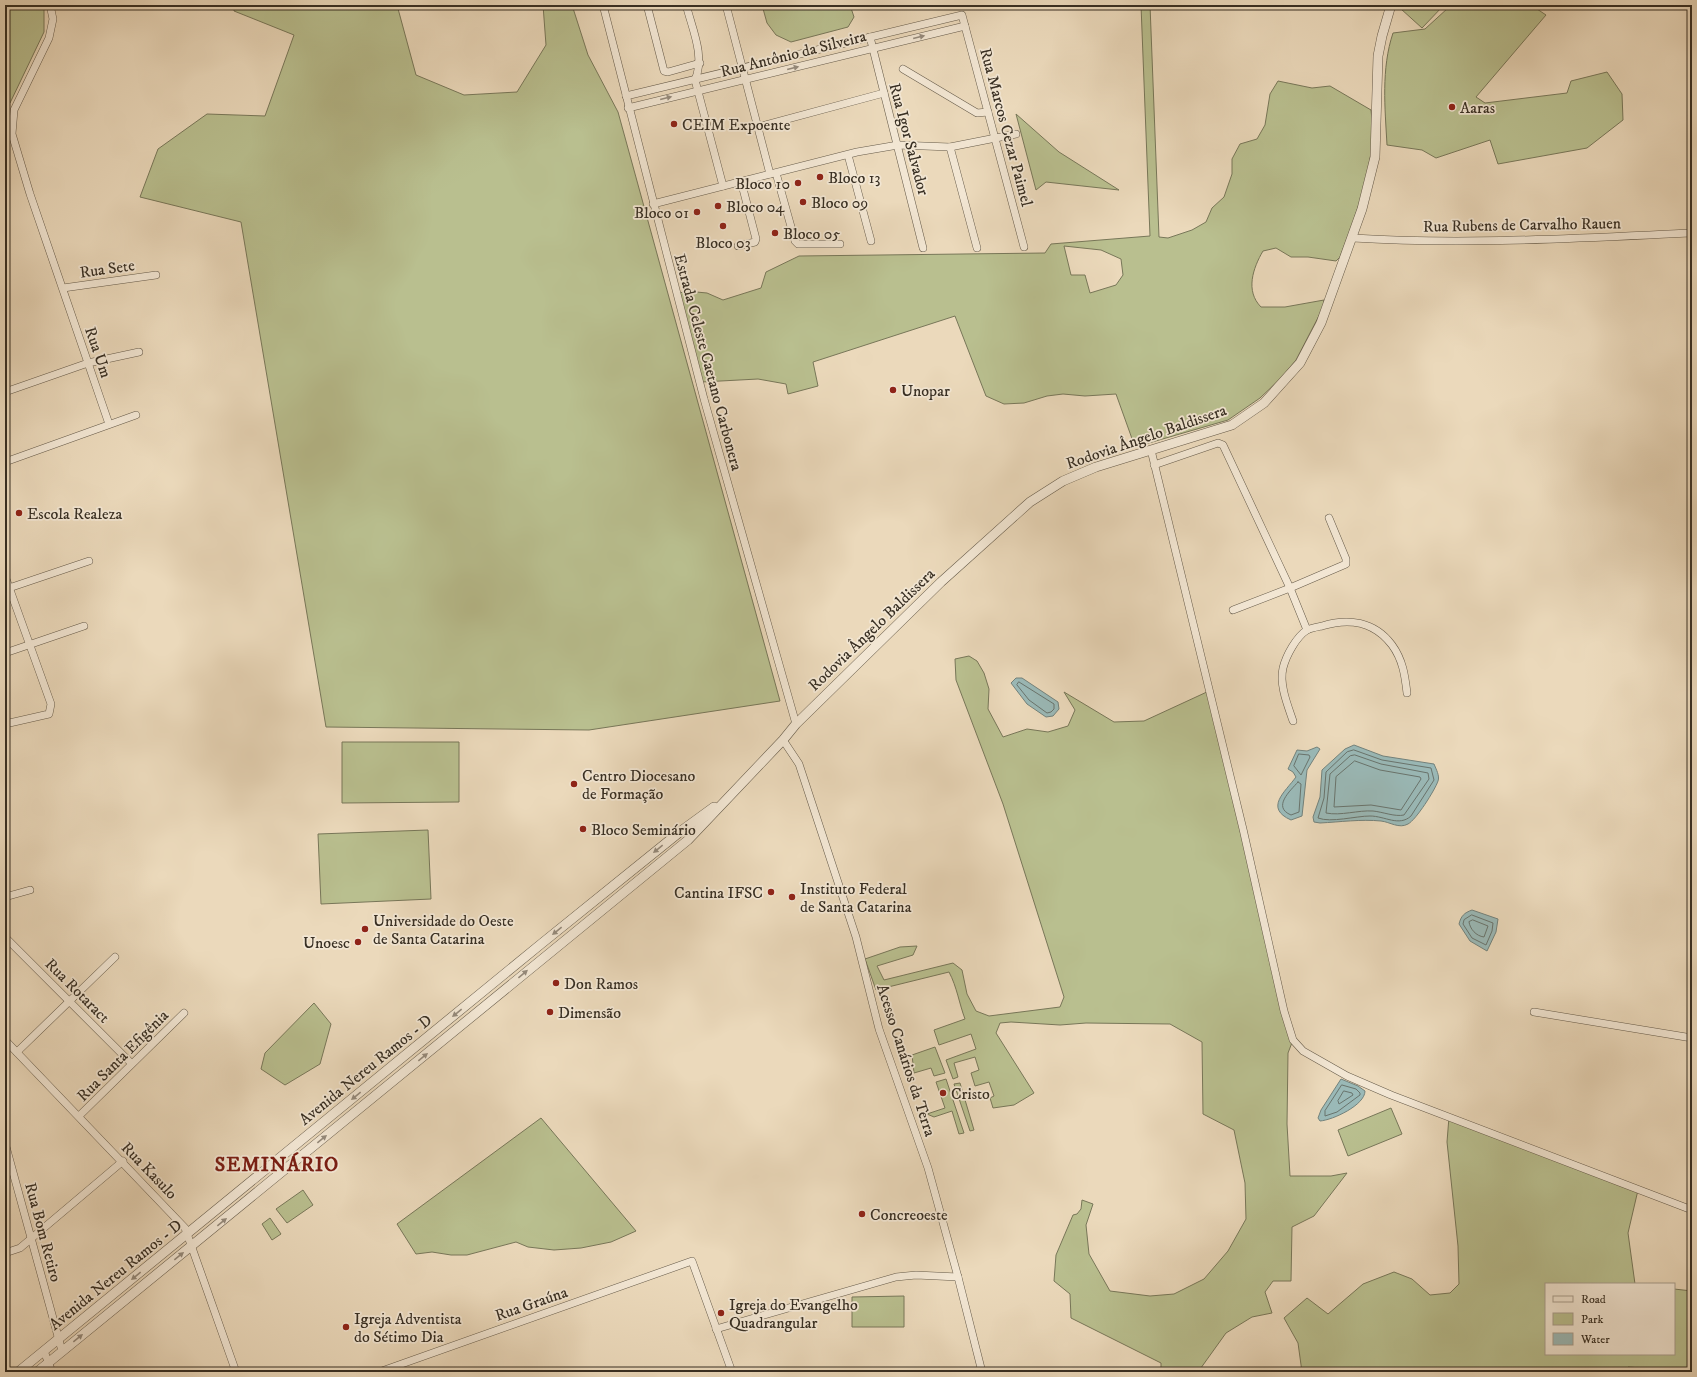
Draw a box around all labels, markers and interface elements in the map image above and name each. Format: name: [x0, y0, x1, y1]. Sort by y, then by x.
street label: Rua Antônio da Silveira: [718, 26, 868, 82]
one-way arrow: [913, 34, 925, 40]
street label: Rua Marcos Cezar Paimel: [975, 46, 1037, 209]
one-way arrow: [786, 64, 799, 70]
street label: Rua Igor Salvador: [884, 81, 934, 198]
one-way arrow: [660, 95, 672, 101]
place label: Aaras: [1460, 98, 1495, 118]
marker: Aaras: [1447, 102, 1457, 112]
place label: CEIM Expoente: [682, 115, 791, 135]
marker: CEIM Expoente: [669, 119, 679, 129]
place label: Bloco 13: [828, 168, 881, 188]
marker: Bloco 13: [815, 172, 825, 182]
place label: Bloco 10: [735, 174, 790, 194]
marker: Bloco 10: [793, 178, 803, 188]
place label: Bloco 09: [811, 193, 868, 213]
place label: Bloco 04: [726, 197, 785, 217]
marker: Bloco 09: [798, 197, 808, 207]
marker: Bloco 04: [713, 201, 723, 211]
place label: Bloco 01: [634, 203, 689, 223]
marker: Bloco 01: [692, 207, 702, 217]
street label: Rua Rubens de Carvalho Rauen: [1423, 213, 1622, 237]
marker: Bloco 03: [718, 221, 728, 231]
place label: Bloco 05: [783, 224, 840, 244]
marker: Bloco 05: [770, 228, 780, 238]
place label: Bloco 03: [695, 233, 751, 253]
street label: Estrada Celeste Caetano Carbonera: [669, 252, 747, 473]
street label: Rua Sete: [78, 255, 136, 283]
street label: Rua Um: [80, 324, 116, 380]
place label: Unopar: [901, 381, 950, 401]
marker: Unopar: [888, 385, 898, 395]
street label: Rodovia Ângelo Baldissera: [1063, 400, 1229, 474]
place label: Escola Realeza: [27, 504, 123, 524]
marker: Escola Realeza: [14, 508, 24, 518]
street label: Rodovia Ângelo Baldissera: [804, 564, 939, 695]
place label: Centro Diocesano de Formação: [582, 766, 696, 804]
marker: Centro Diocesano de Formação: [569, 779, 579, 789]
place label: Bloco Seminário: [591, 820, 696, 840]
marker: Bloco Seminário: [578, 824, 588, 834]
one-way arrow: [653, 845, 664, 854]
place label: Instituto Federal de Santa Catarina: [800, 879, 912, 917]
place label: Cantina IFSC: [674, 883, 763, 903]
marker: Cantina IFSC: [766, 887, 776, 897]
marker: Instituto Federal de Santa Catarina: [787, 892, 797, 902]
place label: Universidade do Oeste de Santa Catarina: [373, 911, 514, 949]
marker: Universidade do Oeste de Santa Catarina: [360, 924, 370, 934]
one-way arrow: [552, 927, 563, 936]
place label: Unoesc: [303, 933, 350, 953]
marker: Unoesc: [353, 937, 363, 947]
street label: Rua Rotaract: [41, 954, 114, 1027]
one-way arrow: [518, 970, 529, 979]
place label: Don Ramos: [564, 974, 638, 994]
marker: Don Ramos: [551, 978, 561, 988]
street label: Acesso Canários da Terra: [872, 982, 940, 1139]
place label: Dimensão: [558, 1003, 621, 1023]
street label: Rua Santa Efigênia: [73, 1006, 173, 1106]
marker: Dimensão: [545, 1007, 555, 1017]
one-way arrow: [451, 1009, 462, 1018]
street label: Avenida Nereu Ramos - D: [295, 1010, 436, 1130]
one-way arrow: [417, 1052, 428, 1061]
place label: Cristo: [951, 1084, 990, 1104]
marker: Cristo: [938, 1088, 948, 1098]
one-way arrow: [351, 1091, 361, 1100]
one-way arrow: [317, 1134, 327, 1143]
street label: Rua Kasulo: [117, 1138, 182, 1204]
district label: SEMINÁRIO: [215, 1152, 339, 1178]
street label: Rua Bom Retiro: [20, 1180, 66, 1284]
place label: Concreoeste: [870, 1205, 948, 1225]
marker: Concreoeste: [857, 1209, 867, 1219]
street label: Avenida Nereu Ramos - D: [45, 1215, 186, 1335]
one-way arrow: [216, 1217, 227, 1226]
one-way arrow: [173, 1252, 184, 1261]
one-way arrow: [131, 1271, 141, 1280]
street label: Rua Graúna: [492, 1282, 570, 1326]
legend: [1545, 1283, 1675, 1355]
text: Road: [1581, 1292, 1606, 1307]
place label: Igreja do Evangelho Quadrangular: [729, 1295, 858, 1333]
marker: Igreja do Evangelho Quadrangular: [716, 1308, 726, 1318]
place label: Igreja Adventista do Sétimo Dia: [354, 1309, 462, 1347]
text: Park: [1581, 1312, 1603, 1327]
marker: Igreja Adventista do Sétimo Dia: [341, 1322, 351, 1332]
text: Water: [1580, 1332, 1610, 1347]
one-way arrow: [73, 1334, 83, 1343]

